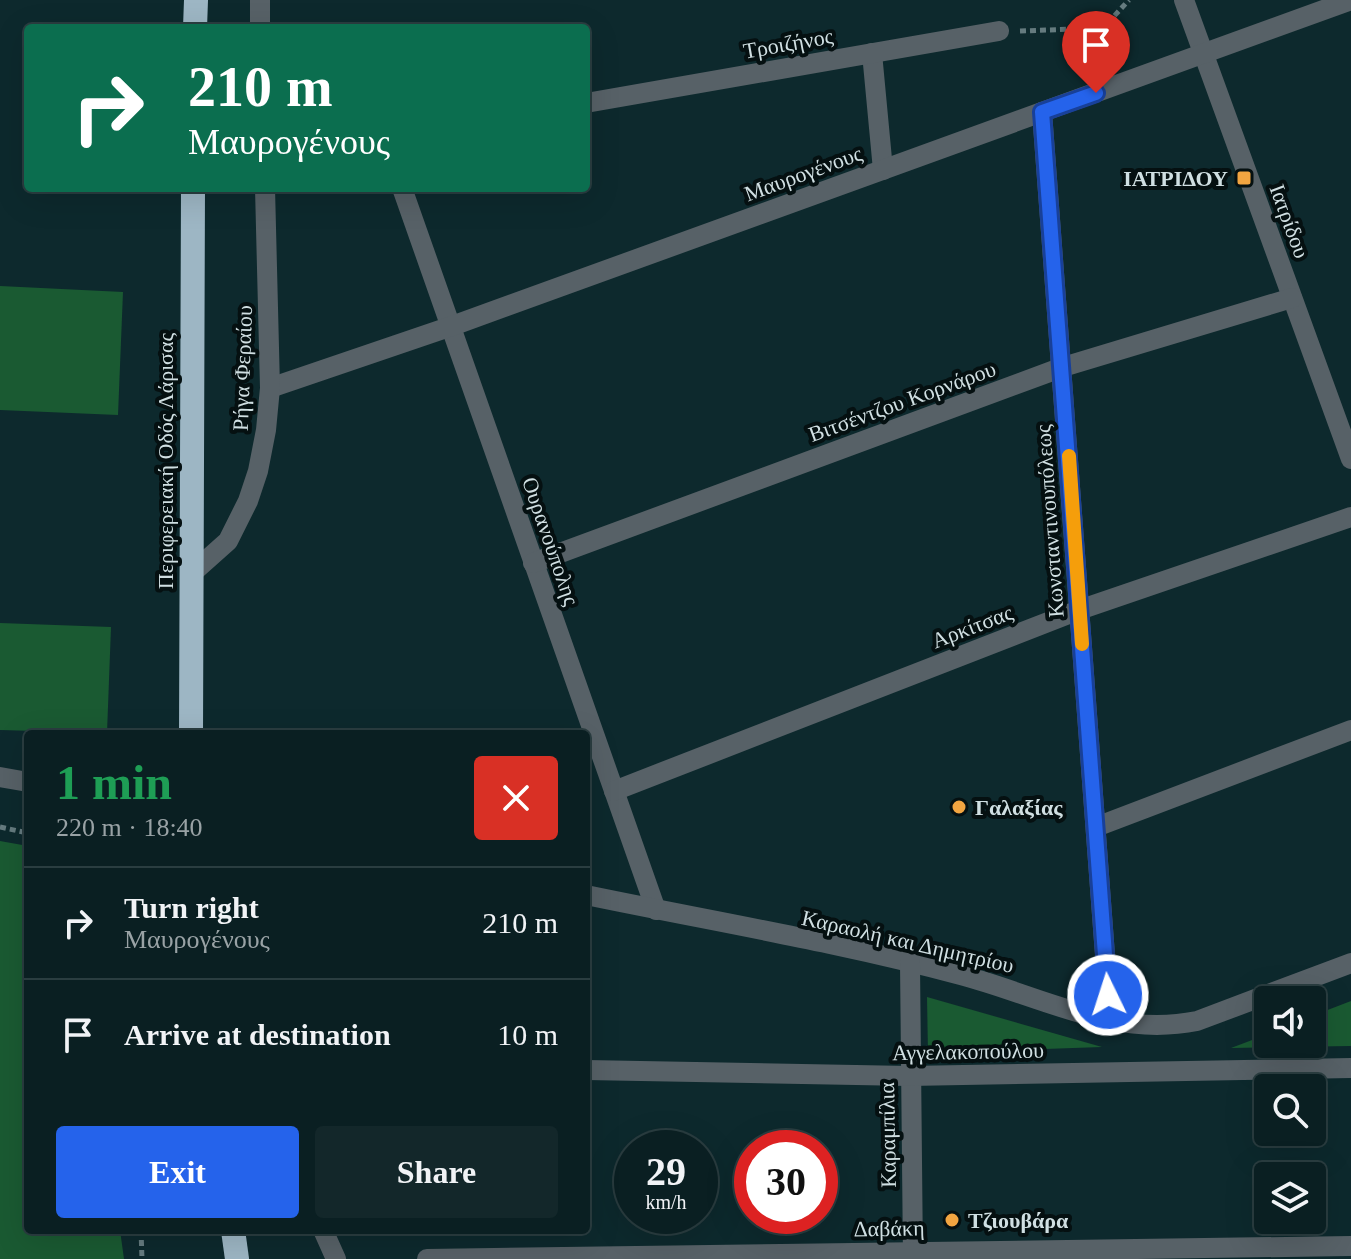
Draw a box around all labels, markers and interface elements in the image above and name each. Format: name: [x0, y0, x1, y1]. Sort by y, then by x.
pin: [1062, 11, 1130, 93]
street label: Τρoιζήνος: [741, 23, 835, 64]
icon: arrive: [1074, 23, 1118, 67]
icon: right: [56, 56, 160, 160]
text: 210 m: [188, 56, 333, 118]
text: Μαυρογένους: [188, 122, 390, 162]
street label: Μαυρογένους: [741, 141, 866, 206]
place label: ΙΑΤΡΙΔΟΥ: [1123, 166, 1228, 191]
marker: ΙΑΤΡΙΔΟΥ: [1235, 169, 1253, 187]
street label: Ιατρίδου: [1265, 181, 1314, 262]
street label: Ρήγα Φεραίου: [228, 304, 257, 431]
street label: Περιφερειακή Οδός Λάρισας: [153, 332, 178, 589]
street label: Βιτσέντζου Κορνάρου: [805, 356, 999, 447]
street label: Κωνσταντινουπόλεως: [1030, 423, 1069, 618]
street label: Ουρανούπολης: [517, 474, 584, 609]
street label: Αρκίτσας: [928, 599, 1017, 653]
text: 1 min: [56, 756, 172, 809]
button: close: [474, 756, 558, 840]
place label: Γαλαξίας: [975, 795, 1063, 820]
marker: Γαλαξίας: [950, 798, 968, 816]
text: 220 m · 18:40: [56, 813, 203, 842]
text: Turn right: [124, 891, 259, 924]
icon: right: [56, 901, 100, 945]
street label: Καραολή και Δημητρίου: [799, 905, 1016, 978]
text: 210 m: [482, 906, 558, 939]
text: Μαυρογένους: [124, 925, 270, 954]
position arrow: [1066, 953, 1150, 1037]
map controls: [1254, 986, 1326, 1234]
button: sound: [1254, 986, 1326, 1058]
icon: arrive: [56, 1013, 100, 1057]
text: Arrive at destination: [124, 1018, 391, 1051]
text: 10 m: [497, 1018, 558, 1051]
street label: Αγγελακοπούλου: [892, 1038, 1044, 1065]
button: search: [1254, 1074, 1326, 1146]
street label: Καραμπίλια: [874, 1081, 901, 1188]
button: Exit: [56, 1126, 299, 1218]
button: Share: [315, 1126, 558, 1218]
speed limit sign: 30: [734, 1130, 838, 1234]
text: 29: [646, 1149, 686, 1194]
button: layers: [1254, 1162, 1326, 1234]
text: km/h: [645, 1191, 687, 1213]
place label: Τζιουβάρα: [968, 1208, 1069, 1233]
marker: Τζιουβάρα: [943, 1211, 961, 1229]
street label: Δαβάκη: [853, 1215, 925, 1242]

